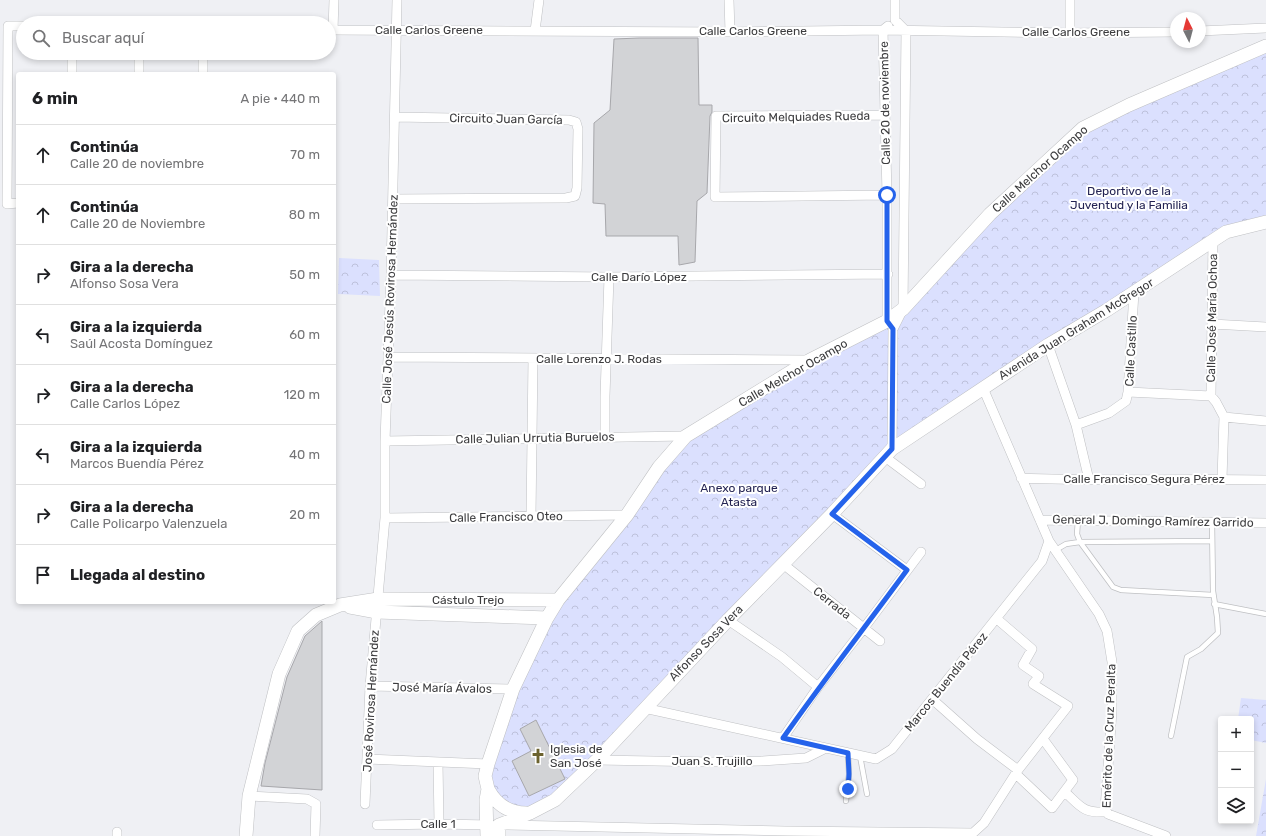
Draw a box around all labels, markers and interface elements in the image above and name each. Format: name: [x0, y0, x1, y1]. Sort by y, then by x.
north arrow: [1170, 12, 1206, 48]
search box: [16, 16, 336, 60]
street label: Calle Carlos Greene: [375, 23, 483, 37]
street label: Calle Carlos Greene: [699, 24, 807, 38]
street label: Calle Carlos Greene: [1022, 25, 1130, 39]
icon: search: [30, 27, 52, 49]
text: Buscar aquí: [62, 29, 144, 47]
street label: Calle 20 de noviembre: [877, 41, 893, 165]
text: 6 min: [32, 88, 78, 108]
text: A pie · 440 m: [240, 91, 320, 106]
street label: Circuito Melquiades Rueda: [722, 109, 870, 125]
street label: Circuito Juan García: [449, 111, 563, 127]
street label: Calle Melchor Ocampo: [989, 122, 1091, 215]
text: Continúa: [70, 138, 139, 156]
icon: ahead: [32, 144, 54, 166]
text: 70 m: [290, 147, 320, 162]
text: Calle 20 de noviembre: [70, 156, 204, 171]
park label: Deportivo de la Juventud y la Familia: [1070, 184, 1188, 212]
route start: [878, 186, 896, 204]
street label: Calle José Jesús Rovirosa Hernández: [379, 194, 401, 404]
text: Continúa: [70, 198, 139, 216]
icon: ahead: [32, 204, 54, 226]
text: 80 m: [289, 207, 320, 222]
text: Calle 20 de Noviembre: [70, 216, 205, 231]
street label: Calle José María Ochoa: [1204, 253, 1220, 383]
text: Gira a la derecha: [70, 258, 194, 276]
icon: right: [32, 264, 54, 286]
text: 50 m: [289, 267, 320, 282]
street label: Calle Darío López: [591, 270, 687, 284]
street label: Avenida Juan Graham McGregor: [996, 275, 1156, 383]
text: Alfonso Sosa Vera: [70, 276, 179, 291]
street label: Calle Castillo: [1122, 315, 1140, 387]
text: Gira a la izquierda: [70, 318, 202, 336]
icon: left: [32, 324, 54, 346]
text: 60 m: [289, 327, 320, 342]
text: Saúl Acosta Domínguez: [70, 336, 213, 351]
street label: Calle Melchor Ocampo: [736, 336, 850, 410]
street label: Calle Lorenzo J. Rodas: [536, 352, 662, 366]
text: Gira a la derecha: [70, 378, 194, 396]
icon: right: [32, 384, 54, 406]
text: 120 m: [284, 387, 320, 402]
text: Calle Carlos López: [70, 396, 180, 411]
street label: Calle Julian Urrutia Buruelos: [455, 430, 615, 446]
text: Gira a la izquierda: [70, 438, 202, 456]
icon: left: [32, 444, 54, 466]
text: 40 m: [289, 447, 320, 462]
text: Marcos Buendía Pérez: [70, 456, 204, 471]
street label: Calle Francisco Segura Pérez: [1063, 472, 1225, 486]
park label: Anexo parque Atasta: [700, 481, 778, 509]
text: Gira a la derecha: [70, 498, 194, 516]
icon: right: [32, 504, 54, 526]
text: 20 m: [289, 507, 320, 522]
street label: Calle Francisco Oteo: [449, 509, 563, 525]
street label: General J. Domingo Ramírez Garrido: [1052, 512, 1254, 530]
text: Calle Policarpo Valenzuela: [70, 516, 227, 531]
icon: arrive: [32, 564, 54, 586]
text: Llegada al destino: [70, 566, 205, 584]
street label: Cerrada: [810, 584, 854, 622]
street label: Cástulo Trejo: [432, 593, 504, 607]
street label: Alfonso Sosa Vera: [666, 602, 746, 684]
street label: José Rovirosa Hernández: [360, 630, 382, 772]
street label: Marcos Buendía Pérez: [902, 630, 990, 734]
street label: Emérito de la Cruz Peralta: [1099, 664, 1119, 808]
street label: José María Ávalos: [392, 680, 492, 696]
map controls: [1218, 716, 1254, 824]
button: +: [1218, 716, 1254, 752]
place label: Iglesia de San José: [550, 742, 603, 770]
church icon: Iglesia de San José: [529, 747, 547, 765]
button: −: [1218, 752, 1254, 788]
street label: Juan S. Trujillo: [671, 754, 753, 768]
route end: [839, 780, 857, 798]
button: layers: [1218, 788, 1254, 824]
street label: Calle 1: [420, 817, 456, 831]

